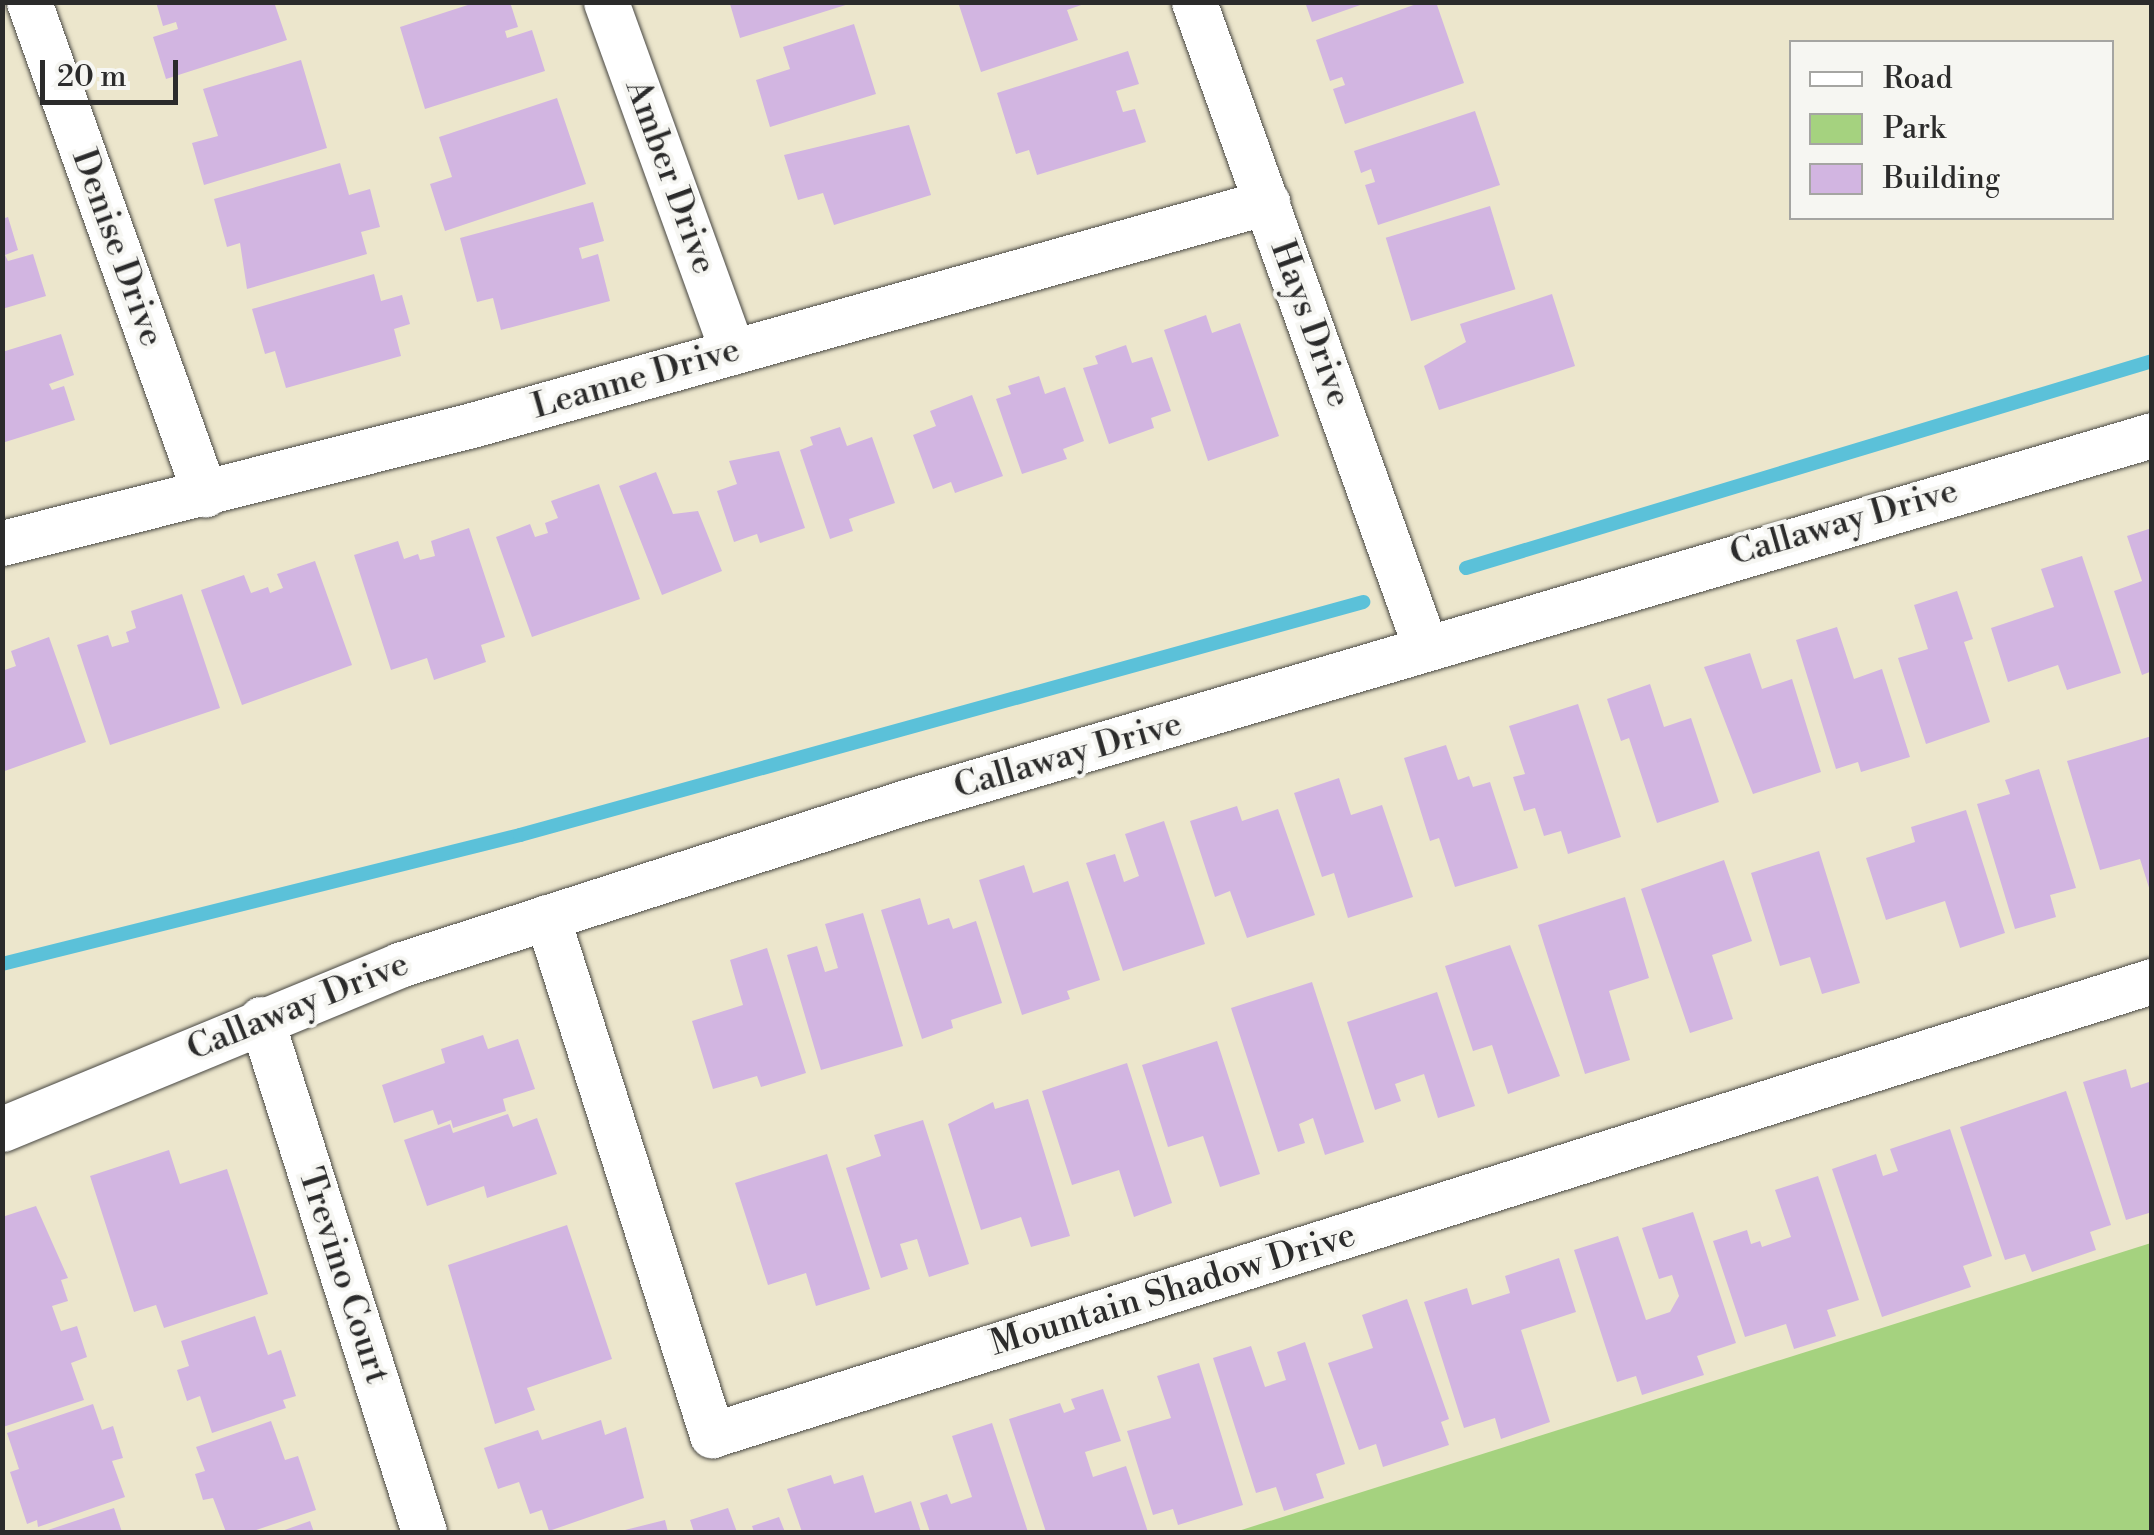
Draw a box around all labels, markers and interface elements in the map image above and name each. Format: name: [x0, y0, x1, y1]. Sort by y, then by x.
scale bar: [45, 40, 182, 102]
legend: [1789, 40, 2114, 220]
text: 20 m: [57, 58, 126, 96]
text: Road: [1883, 60, 1953, 98]
street label: Amber Drive: [615, 74, 725, 280]
text: Park: [1883, 110, 1945, 148]
street label: Denise Drive: [62, 144, 172, 352]
text: Building: [1883, 160, 2000, 198]
street label: Hays Drive: [1260, 235, 1360, 413]
street label: Leanne Drive: [527, 329, 745, 429]
street label: Callaway Drive: [1725, 470, 1963, 576]
street label: Callaway Drive: [949, 703, 1187, 809]
street label: Callaway Drive: [181, 943, 415, 1071]
street label: Trevino Court: [288, 1163, 398, 1389]
street label: Mountain Shadow Drive: [985, 1214, 1361, 1366]

